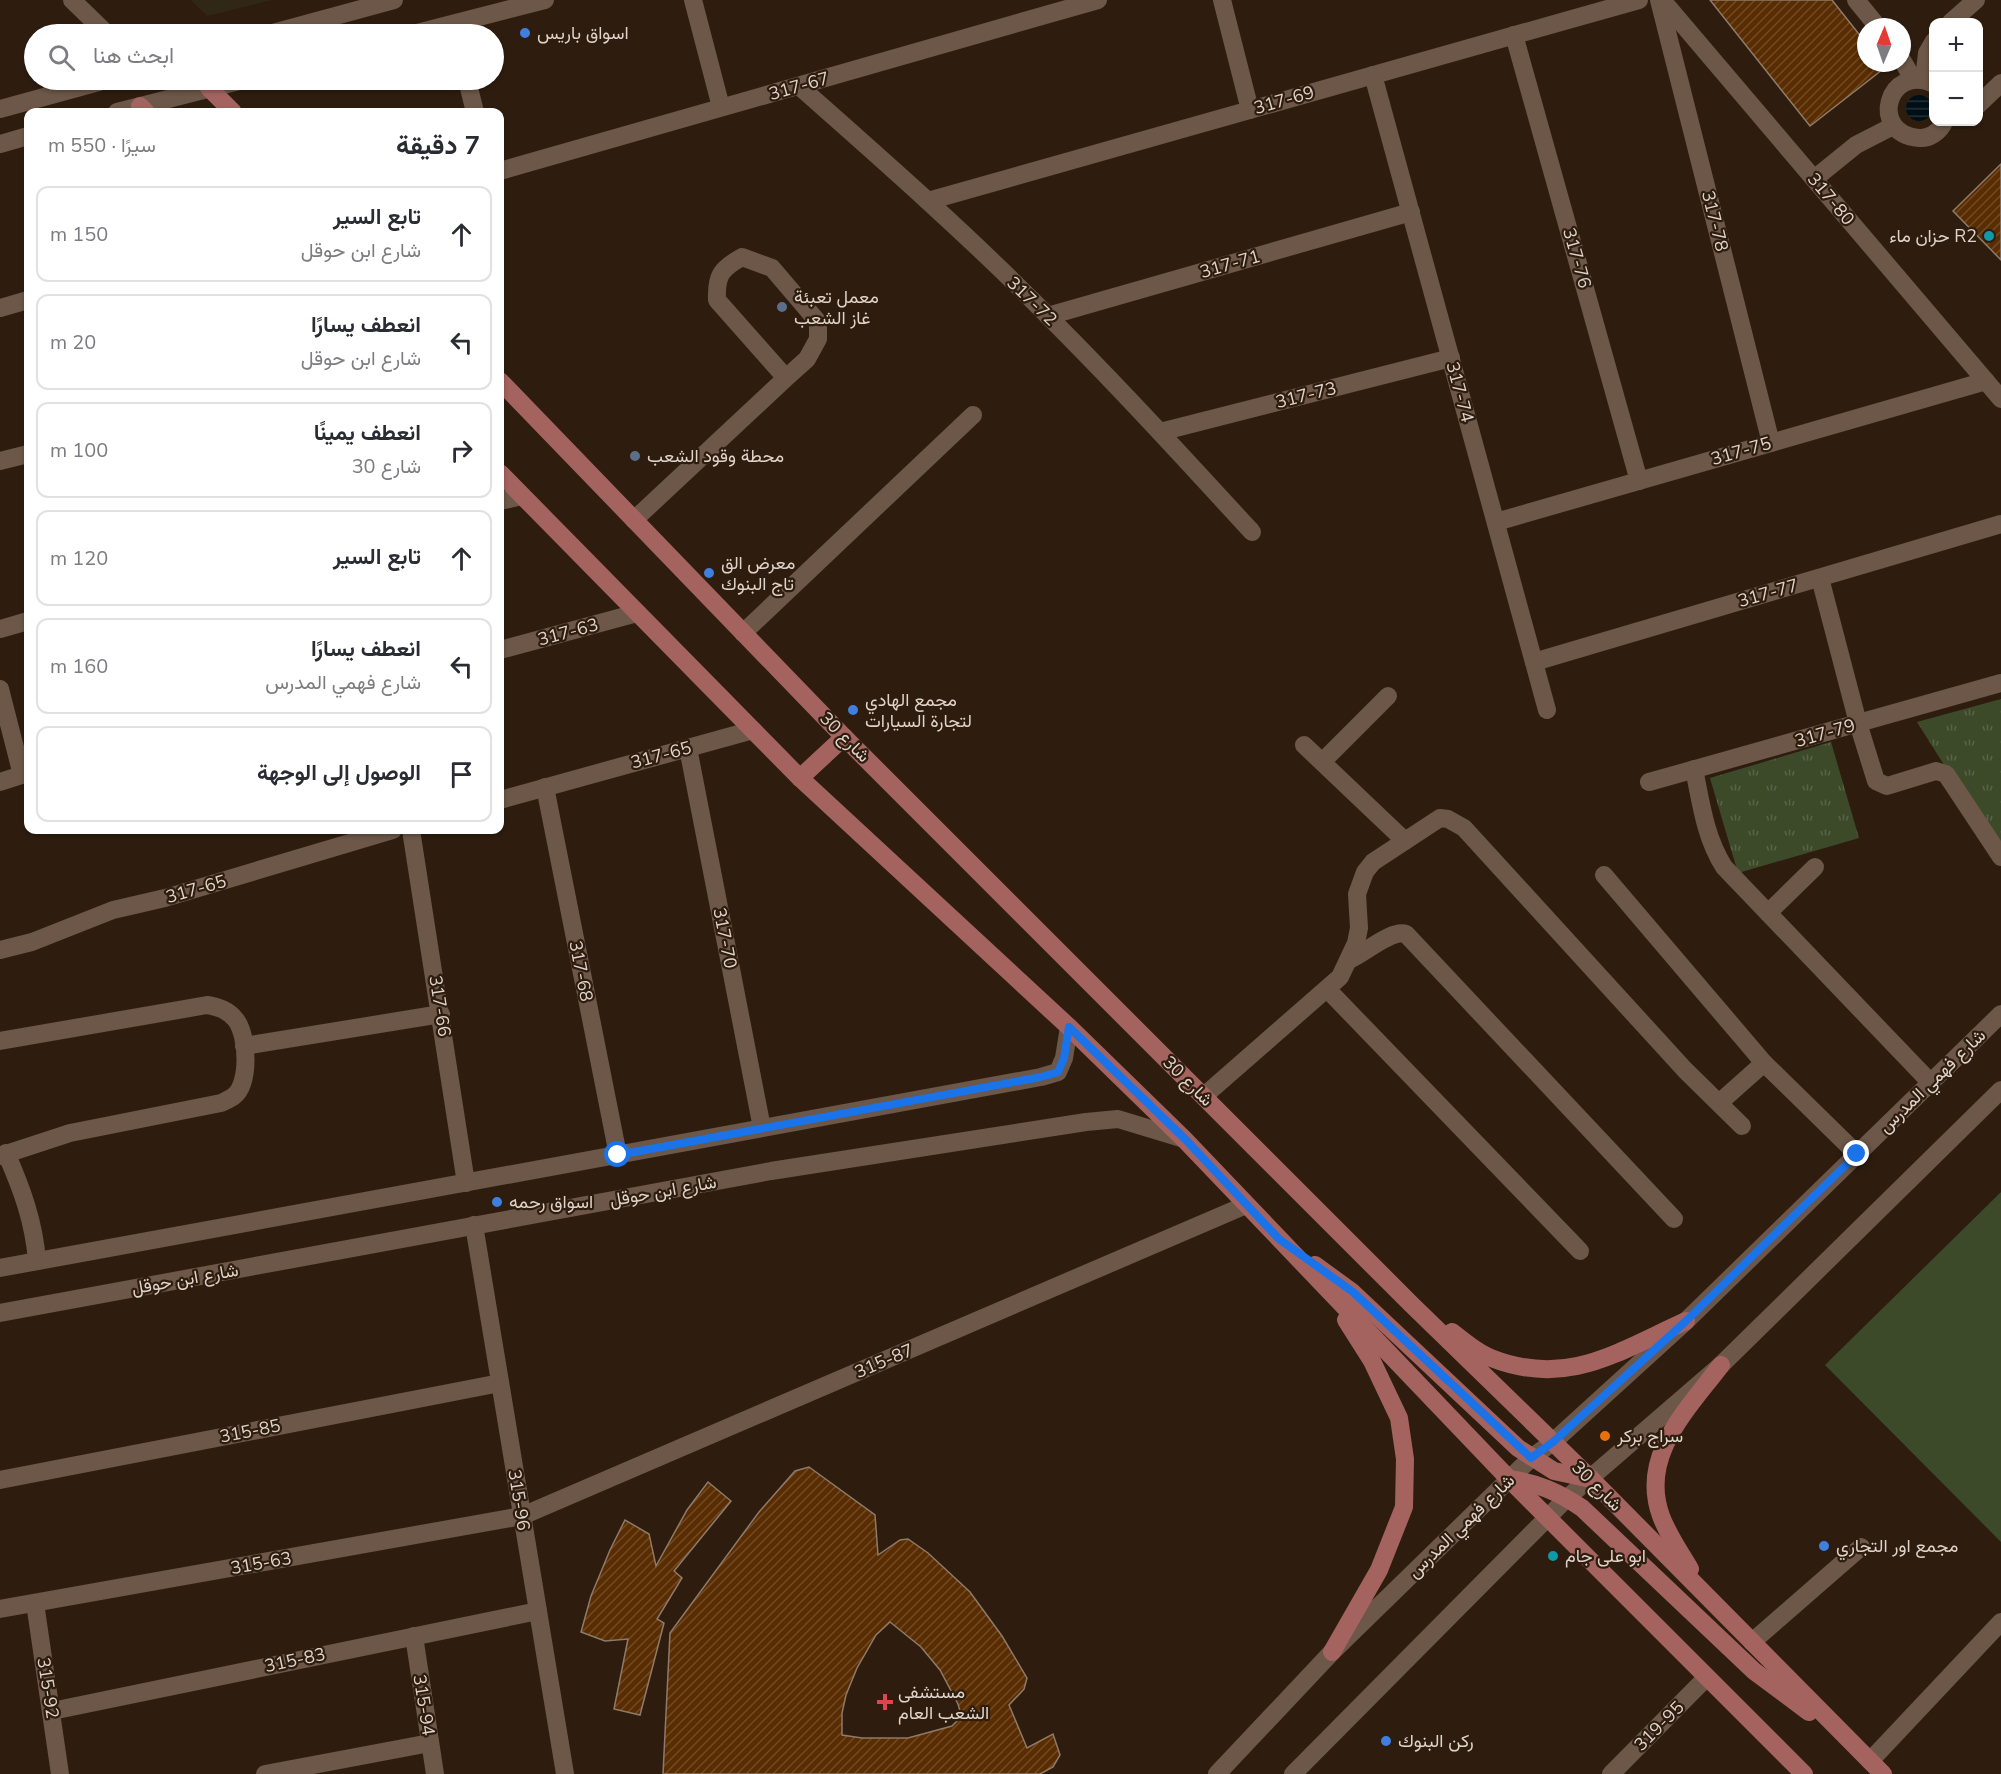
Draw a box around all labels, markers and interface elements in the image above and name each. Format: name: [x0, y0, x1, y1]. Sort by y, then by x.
north arrow: [1857, 18, 1911, 72]
map controls: [1929, 18, 1983, 126]
button: +: [1929, 18, 1983, 72]
place label: اسواق باريس: [537, 21, 629, 45]
search box: [24, 24, 504, 90]
marker: اسواق باريس: [518, 26, 532, 40]
icon: search: [45, 41, 78, 74]
text: ابحث هنا: [93, 41, 174, 71]
street label: 317-67: [766, 66, 832, 106]
button: −: [1929, 72, 1983, 126]
street label: 317-69: [1251, 80, 1317, 120]
text: 7 دقيقة: [396, 128, 480, 163]
text: سيرًا · 550 m: [48, 132, 156, 159]
street label: 317-80: [1802, 168, 1860, 230]
street label: 317-78: [1696, 188, 1734, 254]
text: تابع السير: [333, 202, 421, 232]
icon: ahead: [445, 218, 478, 251]
text: 150 m: [50, 221, 108, 248]
place label: حزان ماء R2: [1889, 224, 1977, 248]
street label: 317-76: [1557, 225, 1597, 291]
marker: حزان ماء R2: [1982, 229, 1996, 243]
text: شارع ابن حوقل: [301, 237, 421, 264]
street label: 317-71: [1197, 244, 1263, 284]
street label: 317-72: [1001, 271, 1063, 331]
place label: معمل تعبئة غاز الشعب: [794, 285, 879, 330]
marker: معمل تعبئة غاز الشعب: [775, 300, 789, 314]
text: انعطف يسارًا: [311, 310, 421, 340]
icon: left: [445, 326, 478, 359]
text: 20 m: [50, 329, 96, 356]
text: شارع ابن حوقل: [301, 345, 421, 372]
street label: 317-74: [1440, 359, 1480, 425]
street label: 317-73: [1273, 376, 1339, 414]
text: انعطف يمينًا: [314, 418, 421, 448]
street label: 317-75: [1708, 431, 1774, 471]
icon: right: [445, 434, 478, 467]
text: 100 m: [50, 437, 108, 464]
place label: محطة وقود الشعب: [647, 444, 784, 468]
marker: محطة وقود الشعب: [628, 449, 642, 463]
text: شارع 30: [352, 453, 421, 480]
text: تابع السير: [333, 542, 421, 572]
icon: ahead: [445, 542, 478, 575]
text: 120 m: [50, 545, 108, 572]
place label: معرض الق تاج البنوك: [721, 551, 795, 596]
marker: معرض الق تاج البنوك: [702, 566, 716, 580]
street label: 317-77: [1735, 573, 1801, 613]
street label: 317-63: [535, 612, 601, 652]
text: انعطف يسارًا: [311, 634, 421, 664]
icon: left: [445, 650, 478, 683]
text: 160 m: [50, 653, 108, 680]
text: شارع فهمي المدرس: [265, 669, 421, 696]
place label: مجمع الهادي لتجارة السيارات: [865, 688, 972, 733]
marker: مجمع الهادي لتجارة السيارات: [846, 703, 860, 717]
street label: شارع 30: [814, 706, 876, 768]
street label: 317-79: [1792, 713, 1858, 753]
street label: 317-65: [628, 735, 694, 775]
text: الوصول إلى الوجهة: [257, 758, 421, 788]
icon: arrive: [445, 758, 478, 791]
street label: 317-65: [163, 869, 229, 909]
street label: 317-70: [707, 905, 743, 971]
street label: 317-68: [563, 938, 599, 1004]
street label: 317-66: [423, 974, 457, 1038]
street label: شارع فهمي المدرس: [1873, 1024, 1993, 1140]
street label: شارع 30: [1157, 1050, 1219, 1112]
route end: [1843, 1140, 1869, 1166]
route start: [604, 1141, 630, 1167]
street label: شارع ابن حوقل: [608, 1170, 718, 1212]
place label: اسواق رحمه: [509, 1190, 593, 1214]
marker: اسواق رحمه: [490, 1195, 504, 1209]
street label: شارع ابن حوقل: [130, 1258, 240, 1300]
street label: 315-87: [851, 1338, 917, 1384]
street label: 315-85: [217, 1413, 283, 1449]
place label: سراج بركر: [1616, 1424, 1683, 1448]
marker: سراج بركر: [1598, 1429, 1612, 1443]
street label: شارع 30: [1566, 1455, 1628, 1517]
street label: 315-96: [502, 1468, 536, 1532]
street label: شارع فهمي المدرس: [1402, 1469, 1522, 1585]
place label: مجمع اور التجاري: [1836, 1534, 1958, 1561]
marker: مجمع اور التجاري: [1817, 1539, 1831, 1553]
place label: ابو علی جام: [1565, 1544, 1646, 1568]
street label: 315-63: [229, 1546, 293, 1580]
marker: ابو علی جام: [1546, 1549, 1560, 1563]
street label: 315-83: [262, 1642, 328, 1678]
street label: 315-92: [31, 1656, 65, 1720]
street label: 315-94: [407, 1673, 441, 1738]
place label: مستشفى الشعب العام: [898, 1680, 989, 1725]
marker: مستشفى الشعب العام: [876, 1693, 894, 1711]
street label: 319-95: [1629, 1696, 1689, 1756]
place label: ركن البنوك: [1398, 1729, 1474, 1753]
marker: ركن البنوك: [1379, 1734, 1393, 1748]

